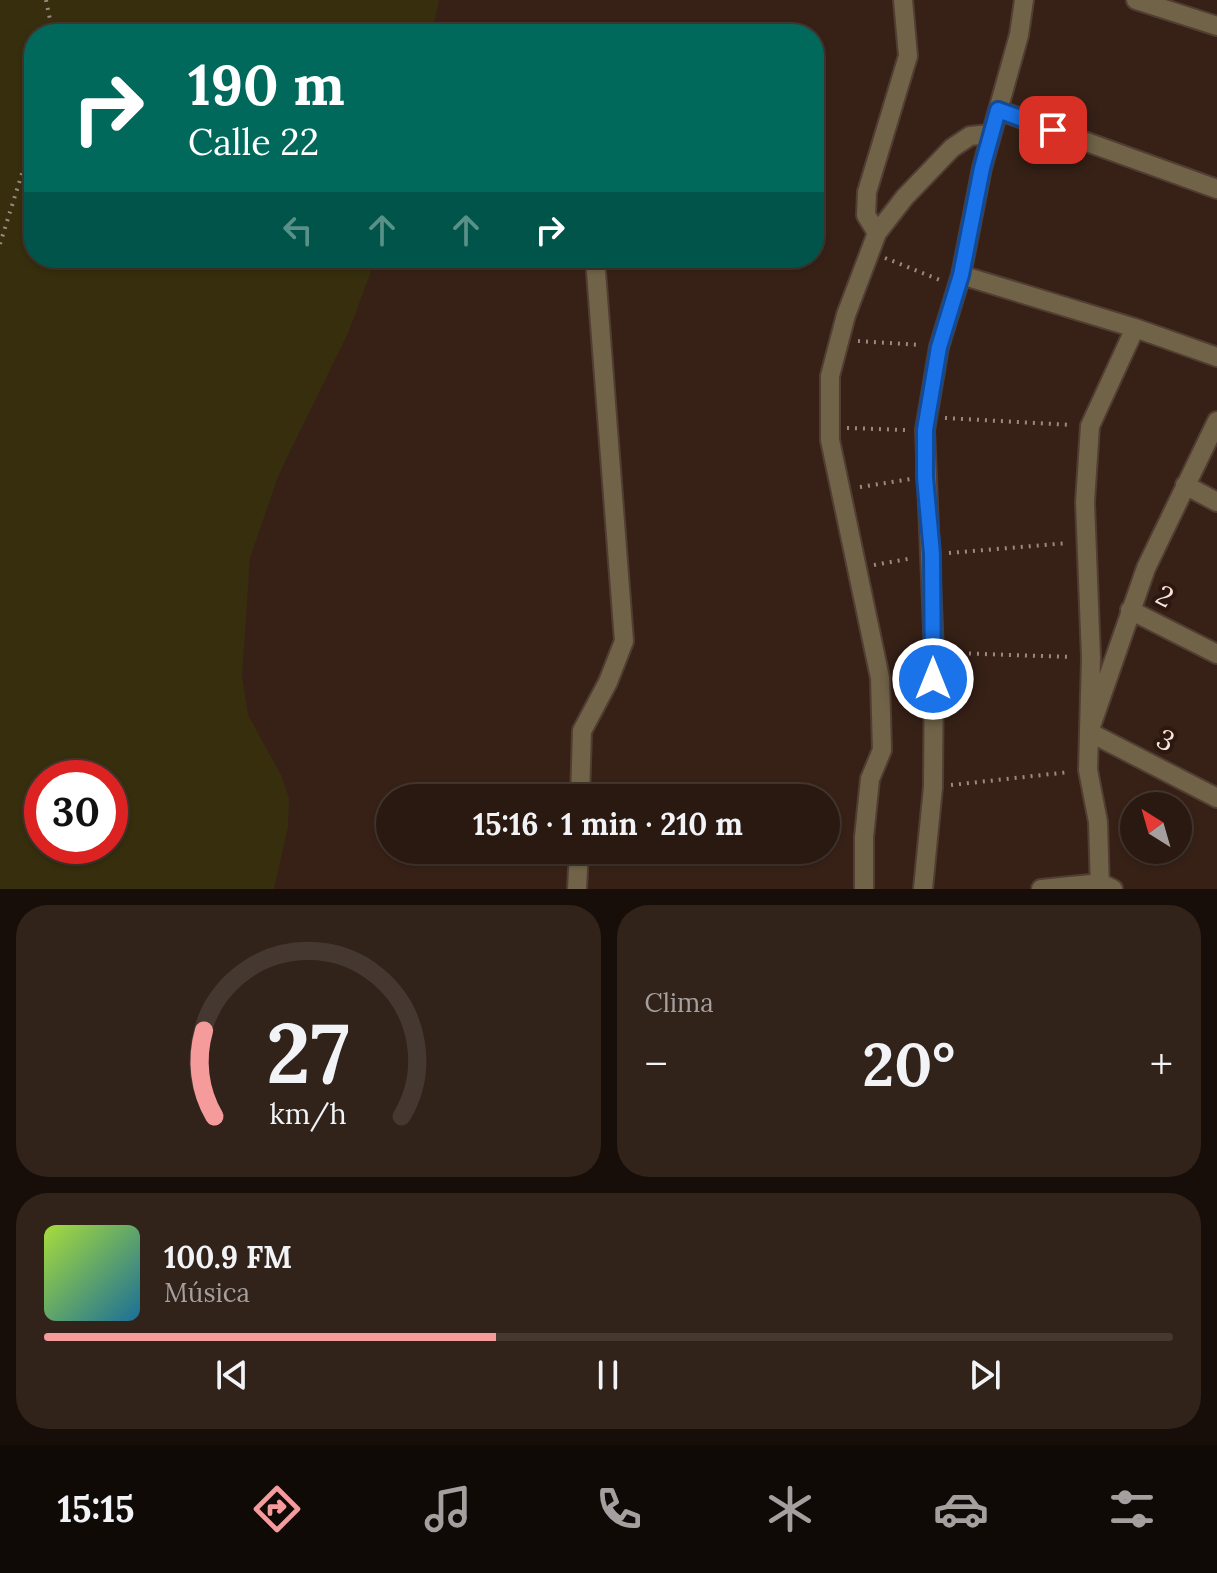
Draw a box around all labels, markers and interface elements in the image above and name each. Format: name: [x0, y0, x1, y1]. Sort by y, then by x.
text: 190 m: [188, 49, 345, 120]
icon: right: [56, 56, 160, 160]
pin: [1019, 96, 1087, 164]
icon: arrive: [1031, 108, 1075, 152]
text: Calle 22: [188, 119, 319, 165]
icon: left: [276, 208, 320, 252]
icon: ahead: [360, 208, 404, 252]
icon: ahead: [444, 208, 488, 252]
icon: right: [528, 208, 572, 252]
street label: 2: [1150, 577, 1180, 615]
position arrow: [891, 637, 975, 721]
street label: 3: [1151, 720, 1181, 760]
speed limit sign: 30: [24, 760, 128, 864]
north arrow: [1120, 792, 1192, 864]
map controls: [1120, 792, 1192, 864]
text: 15:16 · 1 min · 210 m: [473, 805, 743, 843]
text: Clima: [645, 986, 714, 1019]
text: 27: [267, 999, 350, 1106]
text: 20°: [862, 1026, 955, 1102]
text: −: [645, 1036, 668, 1092]
text: +: [1150, 1036, 1173, 1092]
text: km/h: [270, 1095, 347, 1132]
text: 100.9 FM: [164, 1238, 292, 1276]
text: Música: [164, 1276, 250, 1309]
icon: previous: [210, 1353, 254, 1397]
icon: pause: [586, 1353, 630, 1397]
icon: next: [963, 1353, 1007, 1397]
icon: directions: [249, 1481, 305, 1537]
icon: music: [420, 1481, 476, 1537]
icon: phone: [591, 1481, 647, 1537]
icon: climate: [762, 1481, 818, 1537]
icon: car: [933, 1481, 989, 1537]
icon: filters: [1104, 1481, 1160, 1537]
text: 15:15: [57, 1486, 135, 1532]

